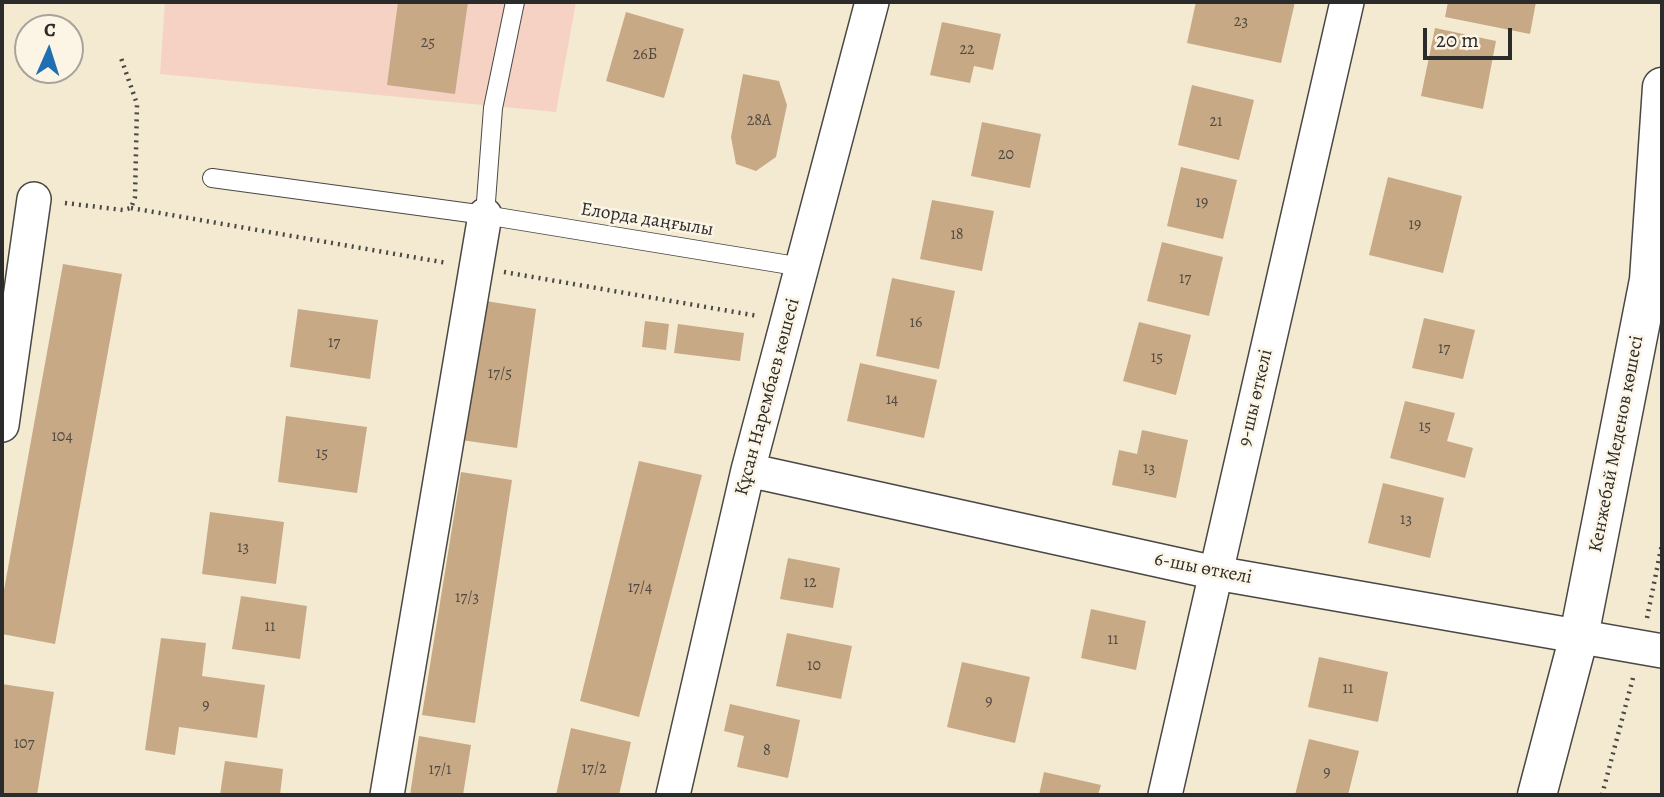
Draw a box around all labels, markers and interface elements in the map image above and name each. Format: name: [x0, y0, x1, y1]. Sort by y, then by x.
house number: 23: [1234, 12, 1248, 32]
north arrow: [14, 14, 84, 84]
scale bar: [1426, 14, 1515, 58]
text: С: [43, 17, 57, 43]
text: 20 m: [1436, 26, 1479, 54]
house number: 25: [421, 33, 435, 53]
house number: 22: [959, 40, 975, 60]
house number: 26Б: [633, 45, 657, 65]
house number: 28А: [747, 111, 771, 131]
house number: 21: [1209, 112, 1223, 132]
house number: 20: [998, 145, 1014, 165]
house number: 19: [1196, 193, 1208, 213]
street label: Елорда даңғылы: [579, 198, 715, 242]
house number: 19: [1409, 215, 1421, 235]
house number: 18: [950, 225, 964, 245]
house number: 17: [1179, 269, 1191, 289]
street label: Құсан Нарембаев көшесі: [731, 296, 805, 498]
house number: 16: [910, 313, 922, 333]
house number: 17: [328, 333, 340, 353]
street label: Кенжебай Меденов көшесі: [1585, 334, 1649, 554]
house number: 17: [1438, 339, 1450, 359]
street label: 9-шы өткелі: [1234, 347, 1278, 449]
house number: 15: [1151, 348, 1163, 368]
house number: 17/5: [488, 364, 512, 384]
house number: 14: [886, 390, 898, 410]
house number: 15: [1419, 417, 1431, 437]
house number: 104: [51, 427, 73, 447]
house number: 15: [316, 444, 328, 464]
house number: 13: [1143, 459, 1155, 479]
house number: 13: [1400, 510, 1412, 530]
house number: 13: [237, 538, 249, 558]
street label: 6-шы өткелі: [1152, 548, 1254, 590]
house number: 12: [803, 573, 817, 593]
house number: 17/4: [628, 578, 652, 598]
house number: 17/3: [455, 588, 479, 608]
house number: 11: [265, 617, 275, 637]
house number: 11: [1108, 630, 1118, 650]
house number: 10: [807, 656, 821, 676]
house number: 11: [1343, 679, 1353, 699]
house number: 9: [985, 692, 993, 712]
house number: 9: [202, 696, 210, 716]
house number: 107: [14, 734, 34, 754]
house number: 8: [763, 741, 771, 761]
house number: 17/2: [581, 759, 607, 779]
house number: 17/1: [429, 760, 451, 780]
house number: 9: [1323, 763, 1331, 783]

